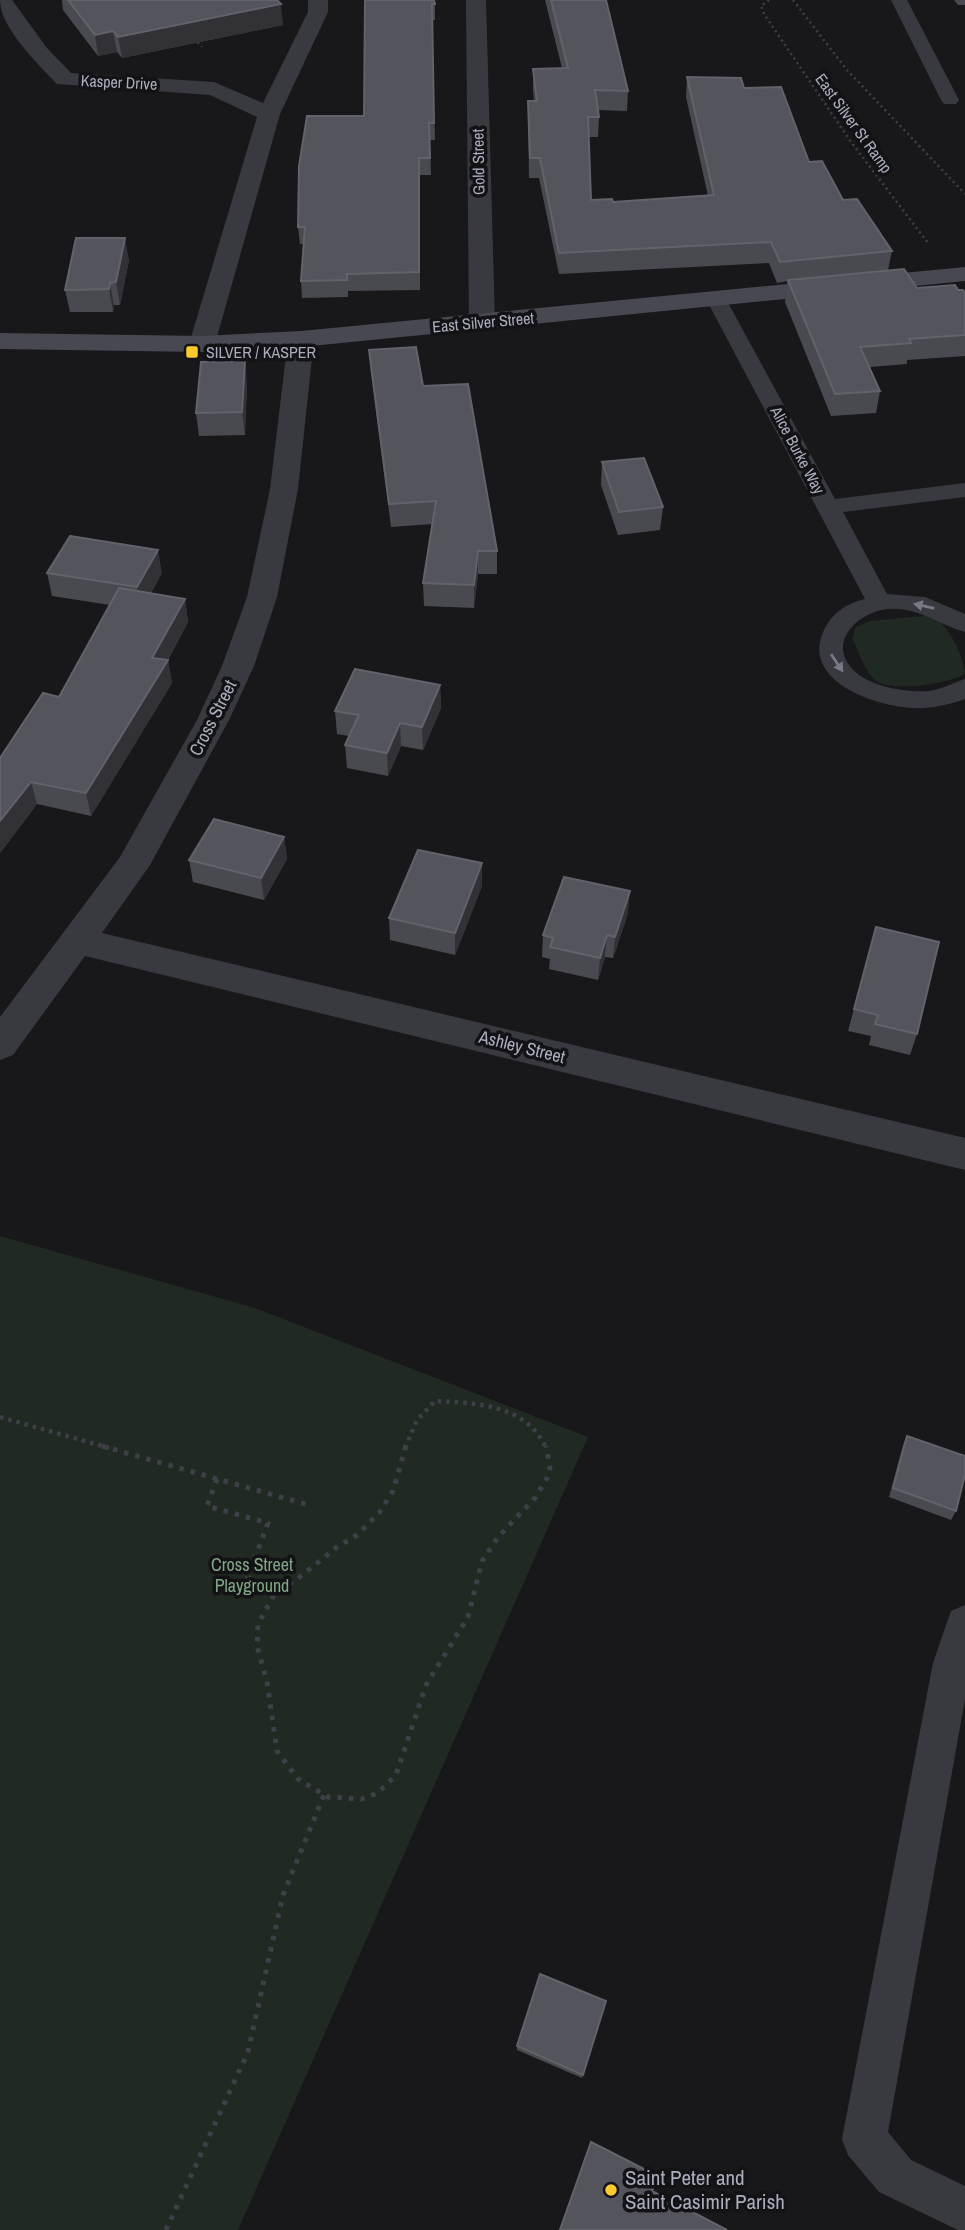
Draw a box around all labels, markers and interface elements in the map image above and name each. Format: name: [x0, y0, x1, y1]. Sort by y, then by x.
street label: Kasper Drive: [80, 69, 158, 95]
street label: East Silver St Ramp: [810, 69, 898, 177]
street label: Gold Street: [466, 128, 490, 195]
street label: East Silver Street: [431, 307, 535, 337]
place label: SILVER / KASPER: [206, 341, 316, 363]
marker: SILVER / KASPER: [184, 344, 200, 360]
street label: Alice Burke Way: [765, 401, 831, 498]
one-way arrow: [913, 600, 935, 611]
one-way arrow: [831, 653, 844, 673]
street label: Cross Street: [183, 676, 242, 760]
street label: Ashley Street: [476, 1024, 568, 1069]
park label: Cross Street Playground: [211, 1552, 293, 1598]
place label: Saint Peter and Saint Casimir Parish: [625, 2163, 785, 2216]
marker: Saint Peter and Saint Casimir Parish: [603, 2182, 619, 2198]

